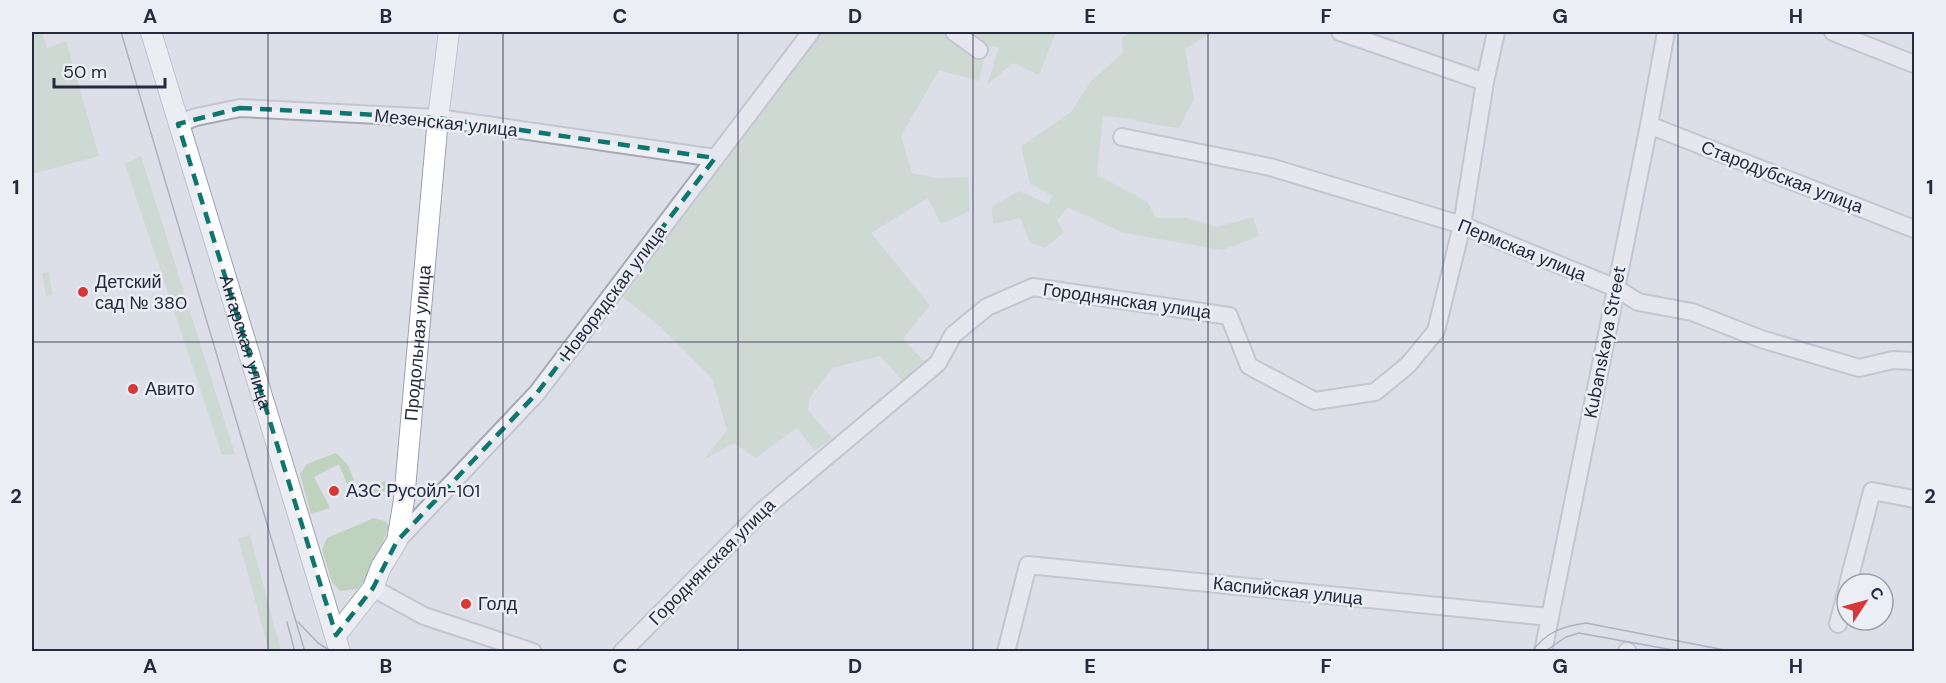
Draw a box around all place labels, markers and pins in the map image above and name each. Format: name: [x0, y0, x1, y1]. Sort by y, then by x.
place label: Детский сад № 380: [95, 270, 187, 315]
marker: Детский сад № 380: [76, 285, 90, 299]
place label: Авито: [145, 377, 195, 401]
marker: Авито: [126, 382, 140, 396]
place label: АЗС Русойл-101: [346, 479, 480, 503]
marker: АЗС Русойл-101: [327, 484, 341, 498]
place label: Голд: [478, 592, 518, 616]
marker: Голд: [459, 597, 473, 611]

